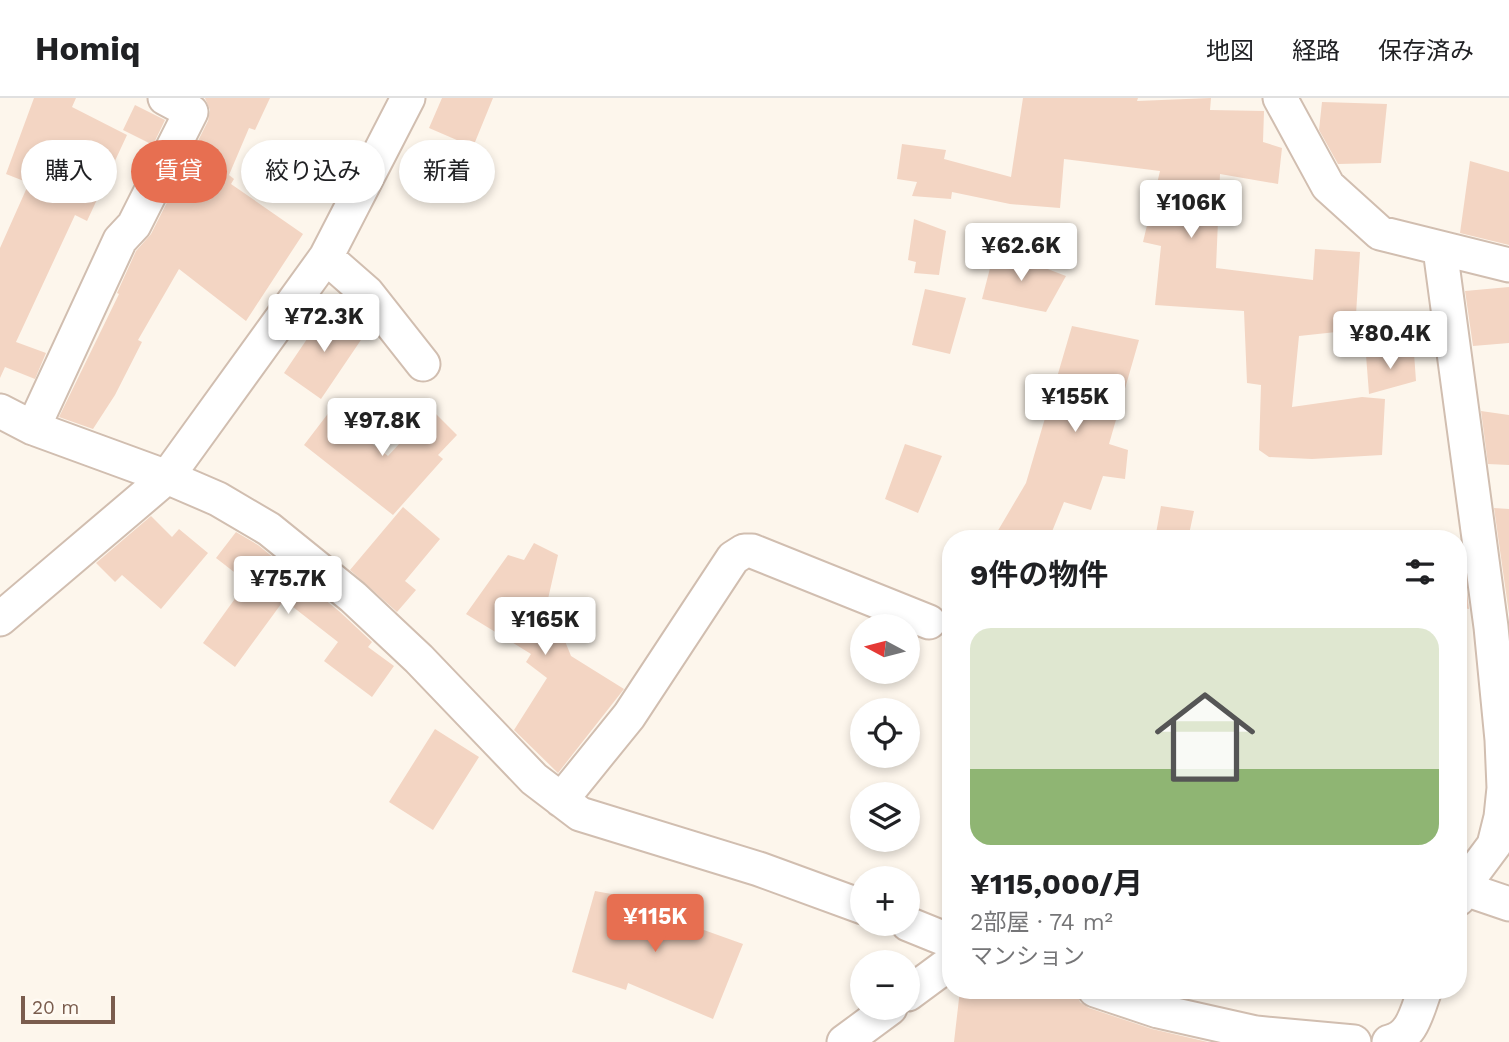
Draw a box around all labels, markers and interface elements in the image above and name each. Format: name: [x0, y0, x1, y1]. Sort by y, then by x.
text: Homiq: [35, 29, 141, 68]
text: 地図: [1206, 37, 1254, 65]
text: 経路: [1292, 37, 1340, 65]
text: 保存済み: [1378, 37, 1474, 65]
chip: 購入: [21, 140, 117, 203]
chip: 賃貸: [131, 140, 227, 203]
chip: 絞り込み: [241, 140, 385, 203]
chip: 新着: [399, 140, 495, 203]
pin: ¥106K: [1142, 180, 1240, 240]
text: ¥106K: [1156, 189, 1226, 216]
pin: ¥62.6K: [964, 223, 1078, 283]
text: ¥62.6K: [981, 232, 1061, 259]
pin: ¥72.3K: [267, 294, 381, 354]
text: ¥72.3K: [284, 303, 364, 330]
pin: ¥80.4K: [1333, 312, 1447, 371]
text: ¥80.4K: [1349, 320, 1431, 347]
pin: ¥155K: [1026, 374, 1124, 434]
text: ¥155K: [1041, 383, 1109, 410]
pin: ¥97.8K: [325, 398, 439, 458]
text: ¥97.8K: [343, 407, 421, 434]
icon: filters: [1401, 553, 1439, 591]
pin: ¥75.7K: [231, 556, 345, 616]
text: 9件の物件: [970, 557, 1108, 592]
text: ¥75.7K: [250, 565, 326, 592]
pin: ¥165K: [496, 598, 594, 657]
text: ¥165K: [511, 606, 579, 633]
north arrow: [850, 614, 920, 684]
map controls: [850, 614, 920, 1020]
icon: home: [1142, 674, 1268, 800]
button: locate: [850, 698, 920, 768]
button: layers: [850, 782, 920, 852]
button: +: [850, 866, 920, 936]
text: ¥115,000/月: [970, 866, 1143, 901]
pin: ¥115K: [606, 894, 704, 954]
text: ¥115K: [623, 903, 687, 930]
text: 2部屋 · 74 m²: [970, 909, 1113, 936]
text: マンション: [970, 943, 1085, 970]
button: −: [850, 950, 920, 1020]
scale bar: [21, 993, 116, 1025]
text: 20 m: [32, 996, 79, 1019]

